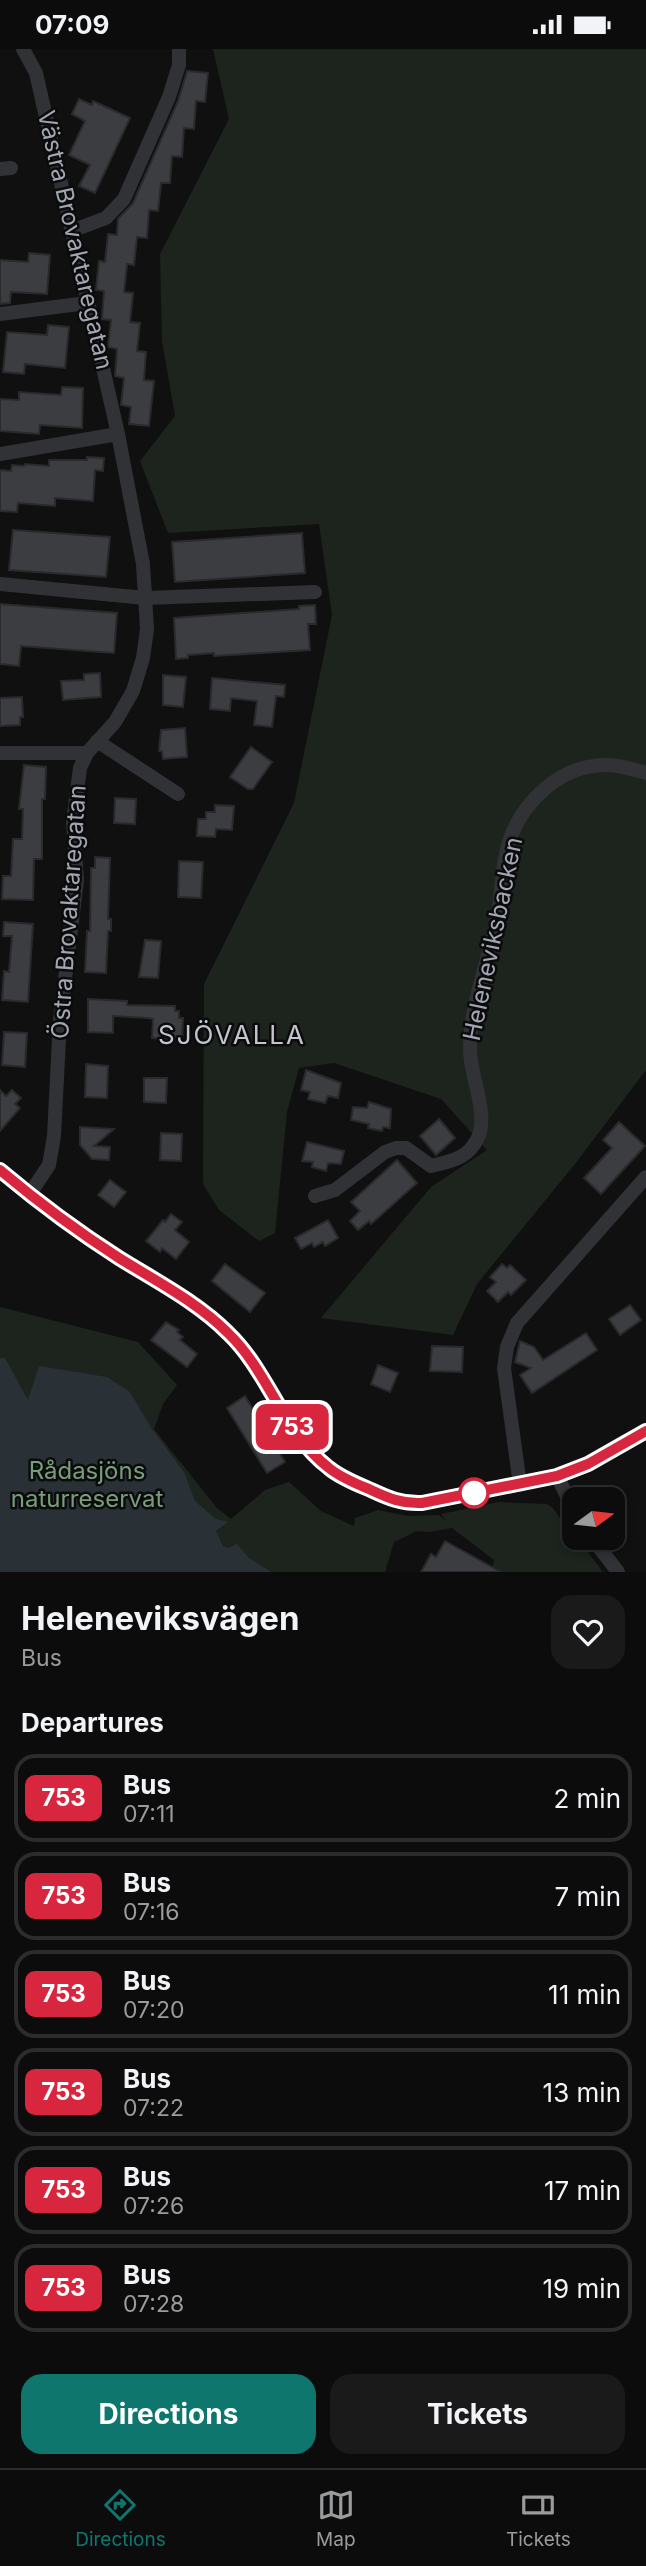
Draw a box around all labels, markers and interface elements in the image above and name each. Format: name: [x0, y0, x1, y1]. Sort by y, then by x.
text: 07:09: [35, 9, 109, 40]
street label: Västra Brovaktaregatan: [32, 107, 119, 372]
street label: Östra Brovaktaregatan: [45, 784, 92, 1040]
street label: Heleneviksbacken: [457, 834, 528, 1043]
district label: SJÖVALLA: [158, 1019, 306, 1050]
line badge: 753: [252, 1404, 332, 1450]
text: 753: [270, 1412, 314, 1441]
park label: Rådasjöns naturreservat: [11, 1456, 163, 1513]
unlabelled marker: [459, 1478, 489, 1508]
north arrow: [562, 1487, 625, 1551]
map controls: [562, 1487, 625, 1550]
button: heart: [551, 1595, 625, 1669]
text: Heleneviksvägen: [21, 1598, 300, 1638]
text: Bus: [21, 1644, 62, 1672]
text: Departures: [21, 1707, 164, 1738]
text: Bus: [123, 1769, 171, 1800]
text: 753: [41, 1783, 86, 1812]
text: 2 min: [553, 1783, 621, 1814]
text: 07:11: [123, 1800, 175, 1828]
text: Bus: [123, 1867, 171, 1898]
text: 753: [41, 1881, 86, 1910]
text: 7 min: [555, 1881, 621, 1912]
text: 07:16: [123, 1898, 180, 1926]
text: Bus: [123, 1965, 171, 1996]
text: 753: [41, 1979, 86, 2008]
text: 11 min: [548, 1979, 621, 2010]
text: 07:20: [123, 1996, 184, 2024]
text: Bus: [123, 2063, 171, 2094]
text: 753: [41, 2077, 86, 2106]
text: 13 min: [543, 2077, 621, 2108]
text: 07:22: [123, 2094, 184, 2122]
text: Bus: [123, 2161, 171, 2192]
text: 753: [41, 2175, 86, 2204]
text: 17 min: [544, 2175, 621, 2206]
text: 07:26: [123, 2192, 184, 2220]
text: Bus: [123, 2259, 171, 2290]
text: 753: [41, 2273, 86, 2302]
text: 19 min: [543, 2273, 621, 2304]
text: 07:28: [123, 2290, 184, 2318]
button: Directions: [21, 2374, 316, 2454]
button: Tickets: [330, 2374, 625, 2454]
tab: Directions: [75, 2486, 166, 2551]
tab: Map: [316, 2486, 356, 2551]
tab: Tickets: [506, 2486, 571, 2551]

